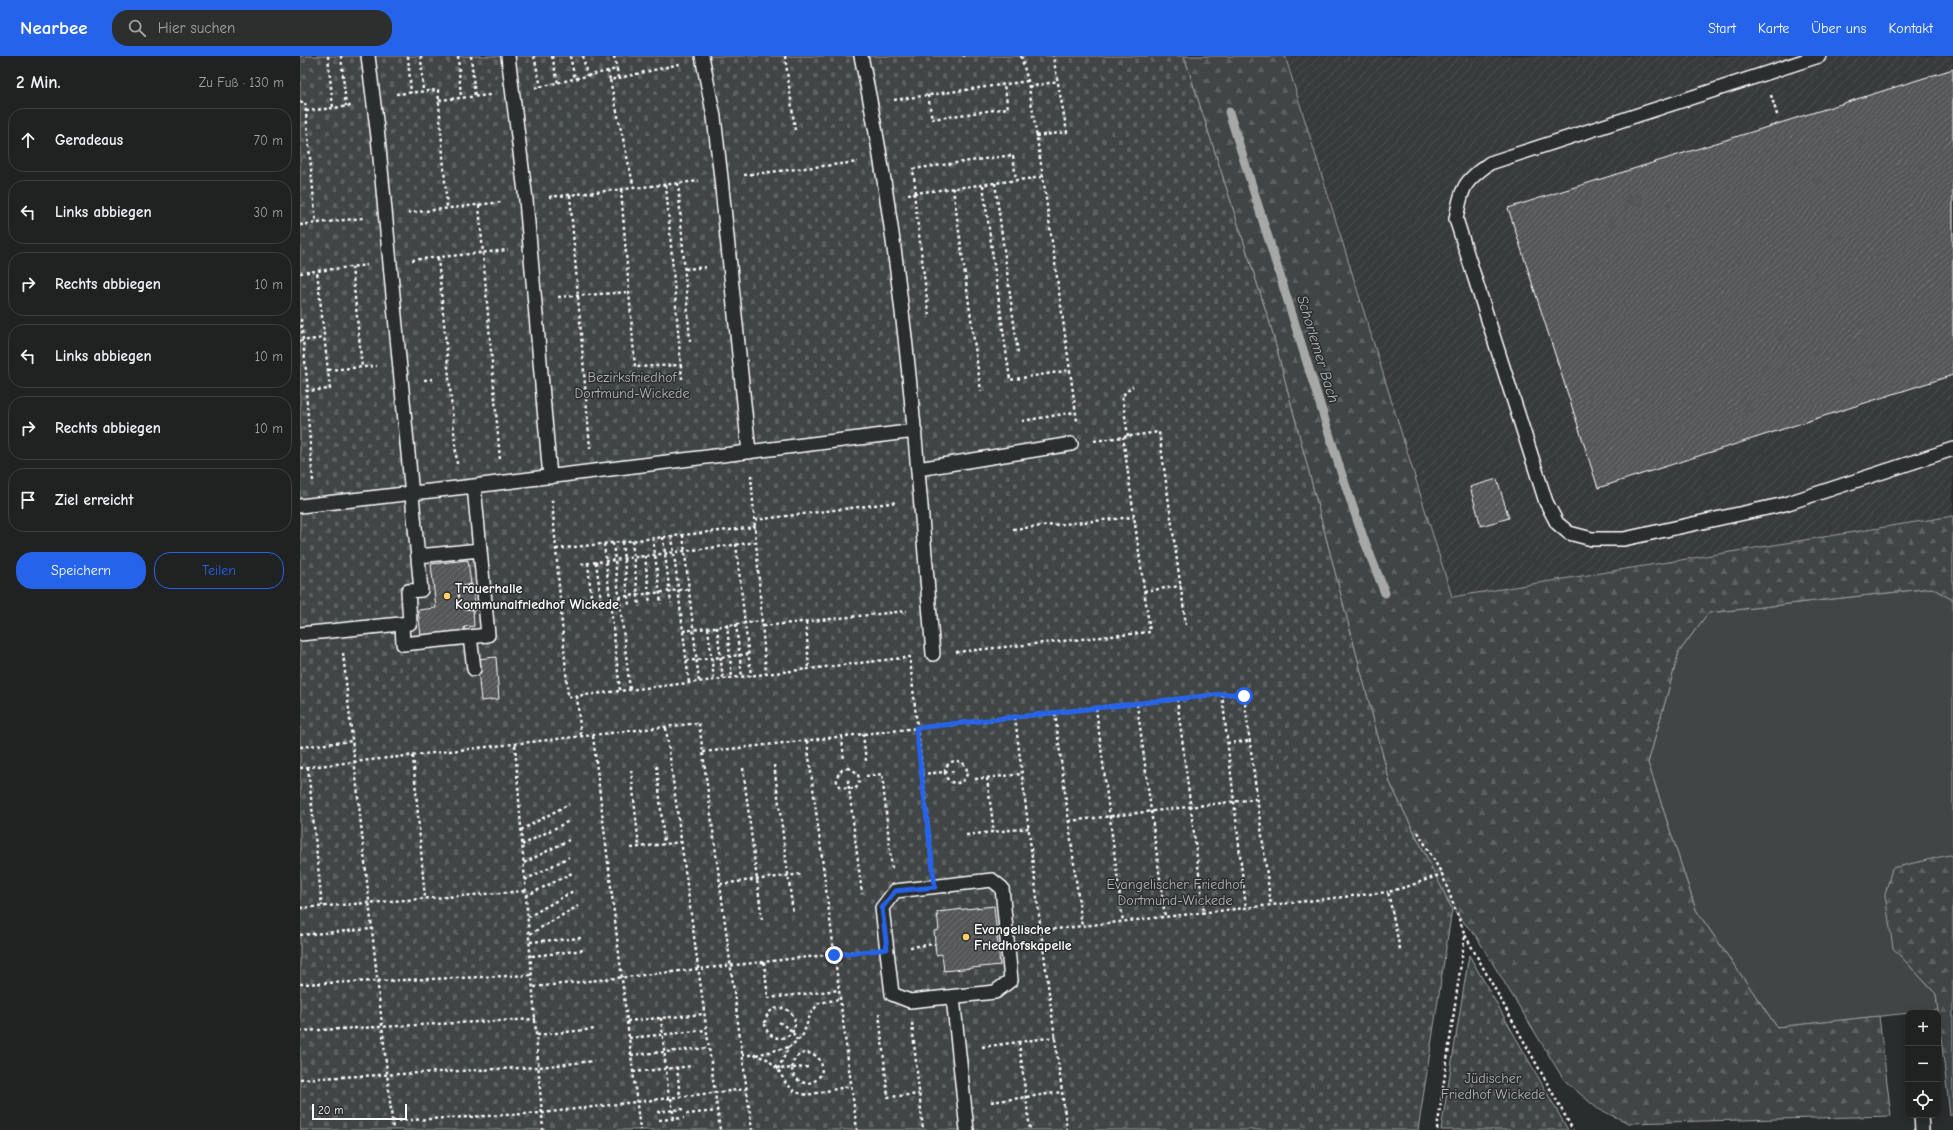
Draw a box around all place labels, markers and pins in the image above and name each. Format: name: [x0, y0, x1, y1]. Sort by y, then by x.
place label: Trauerhalle Kommunalfriedhof Wickede: [455, 580, 619, 613]
marker: Trauerhalle Kommunalfriedhof Wickede: [442, 591, 452, 601]
place label: Evangelische Friedhofskapelle: [974, 921, 1072, 954]
marker: Evangelische Friedhofskapelle: [961, 932, 971, 942]

